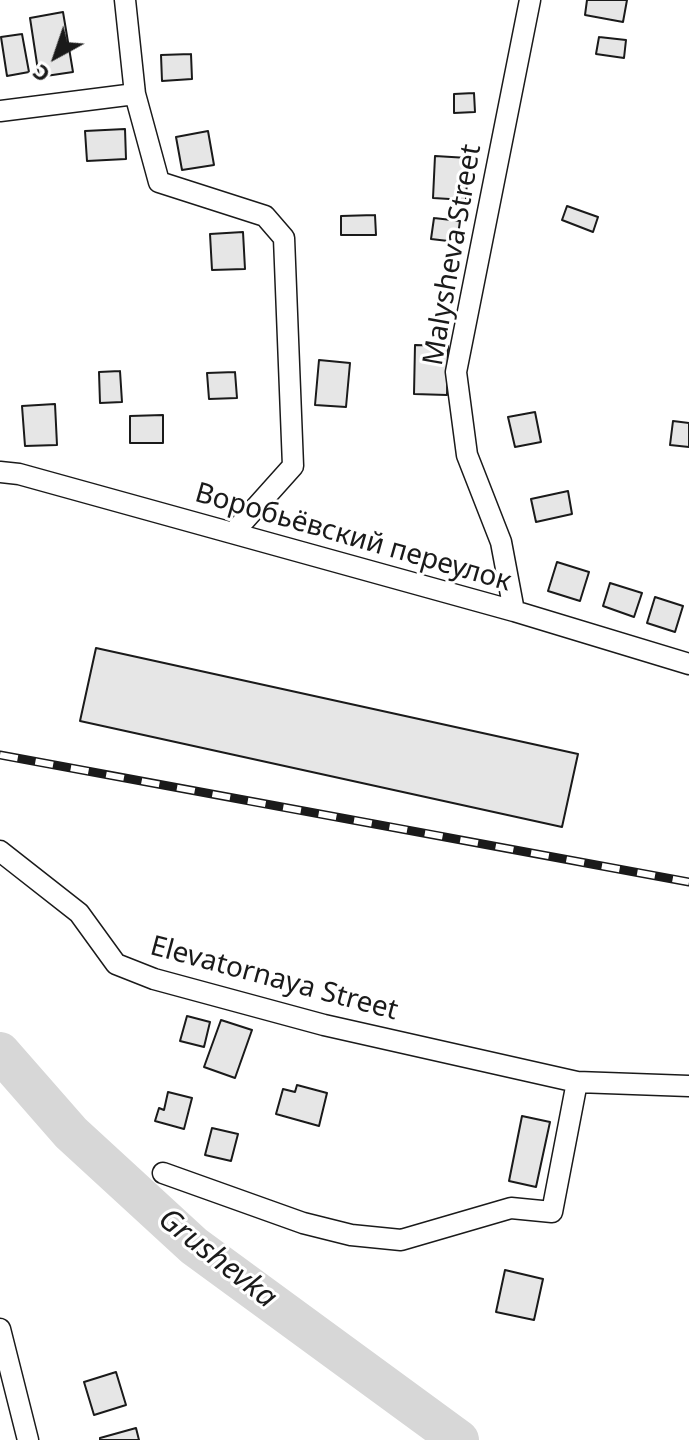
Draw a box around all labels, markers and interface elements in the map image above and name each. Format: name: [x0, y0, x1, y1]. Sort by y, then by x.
north arrow: [16, 16, 96, 96]
text: С: [25, 58, 56, 90]
street label: Malysheva Street: [417, 142, 489, 368]
street label: Воробьёвский переулок: [191, 477, 515, 599]
street label: Elevatornaya Street: [146, 930, 402, 1028]
water label: Grushevka: [151, 1202, 283, 1316]

